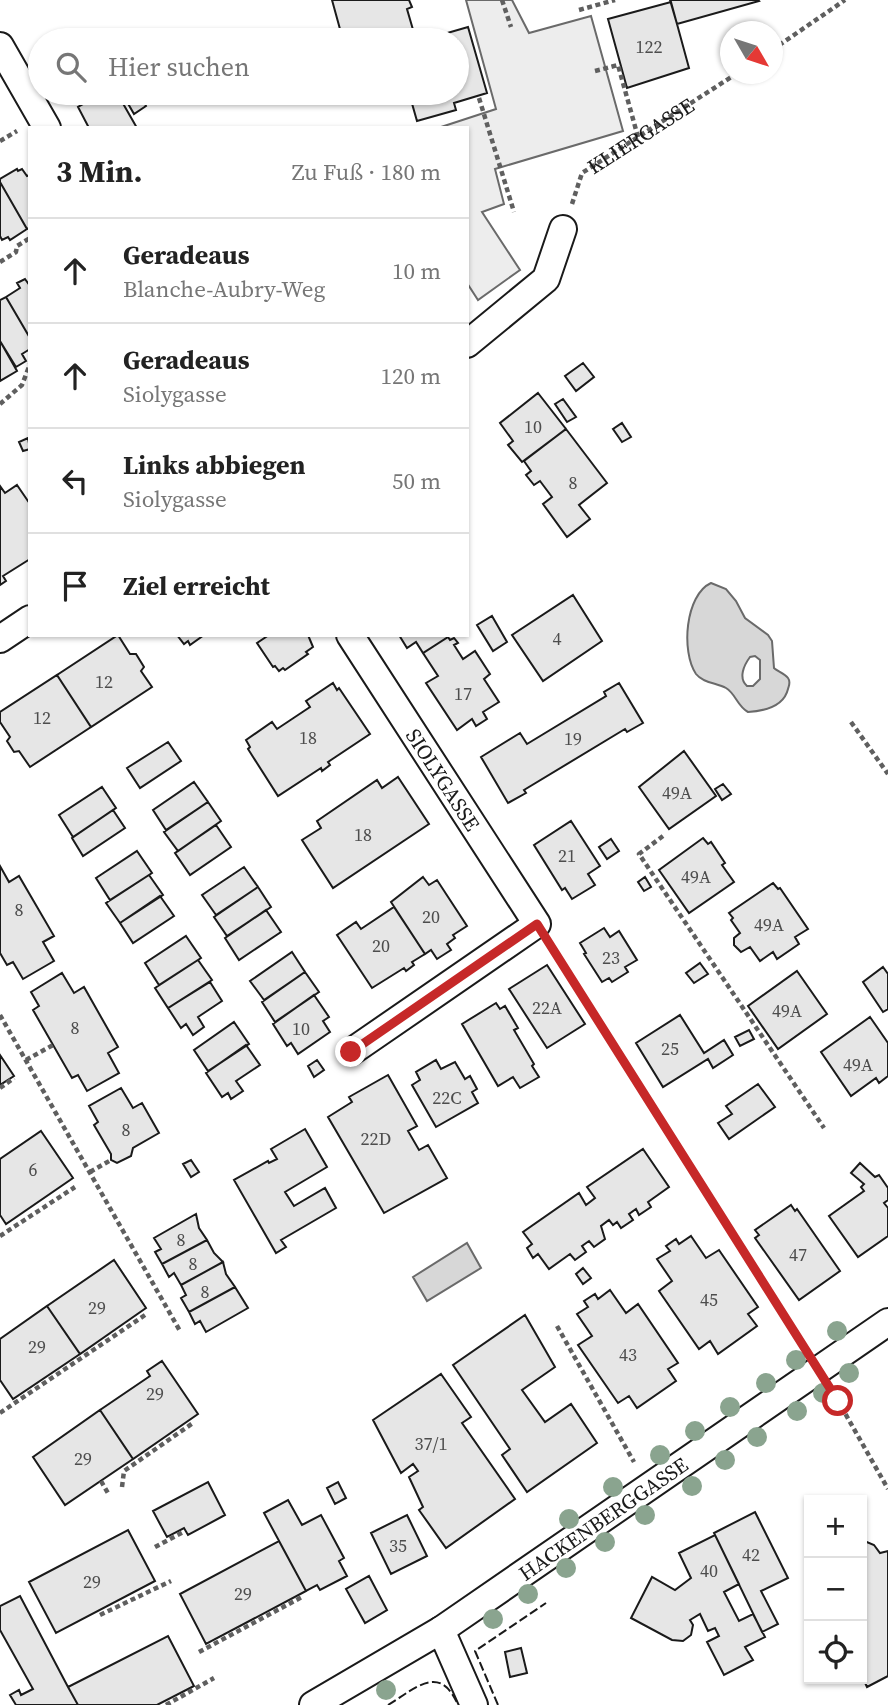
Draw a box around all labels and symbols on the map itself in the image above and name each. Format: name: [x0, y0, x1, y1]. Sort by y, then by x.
north arrow: [720, 21, 783, 84]
house number: 122: [636, 34, 663, 59]
street label: KLIERGASSE: [581, 90, 699, 181]
house number: 10: [524, 414, 542, 439]
house number: 8: [569, 470, 578, 495]
house number: 4: [553, 626, 562, 651]
house number: 12: [95, 669, 113, 694]
house number: 17: [454, 681, 472, 706]
house number: 12: [33, 705, 51, 730]
street label: SIOLYGASSE: [400, 723, 487, 836]
house number: 18: [299, 725, 317, 750]
house number: 19: [564, 726, 582, 751]
house number: 49A: [662, 780, 692, 805]
house number: 18: [354, 822, 372, 847]
house number: 21: [558, 843, 576, 868]
house number: 49A: [681, 864, 711, 889]
house number: 8: [15, 897, 24, 922]
house number: 20: [422, 904, 440, 929]
house number: 49A: [754, 912, 784, 937]
house number: 20: [372, 933, 390, 958]
house number: 23: [602, 945, 620, 970]
house number: 22A: [532, 995, 562, 1020]
house number: 49A: [772, 998, 802, 1023]
house number: 8: [71, 1015, 80, 1040]
house number: 10: [292, 1016, 310, 1041]
route end: [335, 1036, 366, 1067]
house number: 25: [661, 1036, 679, 1061]
house number: 49A: [843, 1052, 873, 1077]
house number: 22C: [432, 1085, 462, 1110]
house number: 8: [122, 1117, 131, 1142]
house number: 22D: [361, 1126, 391, 1151]
house number: 6: [29, 1157, 38, 1182]
house number: 8: [177, 1227, 186, 1252]
house number: 47: [789, 1242, 807, 1267]
house number: 8: [189, 1251, 198, 1276]
house number: 8: [201, 1279, 210, 1304]
house number: 45: [700, 1287, 718, 1312]
house number: 29: [88, 1295, 106, 1320]
house number: 29: [28, 1334, 46, 1359]
house number: 43: [619, 1342, 637, 1367]
house number: 29: [146, 1381, 164, 1406]
route start: [822, 1385, 853, 1416]
house number: 37/1: [415, 1431, 447, 1456]
house number: 29: [74, 1446, 92, 1471]
street label: HACKENBERGGASSE: [512, 1450, 693, 1587]
house number: 35: [389, 1533, 407, 1558]
house number: 42: [742, 1542, 760, 1567]
house number: 40: [700, 1558, 718, 1583]
house number: 29: [83, 1569, 101, 1594]
house number: 29: [234, 1581, 252, 1606]

